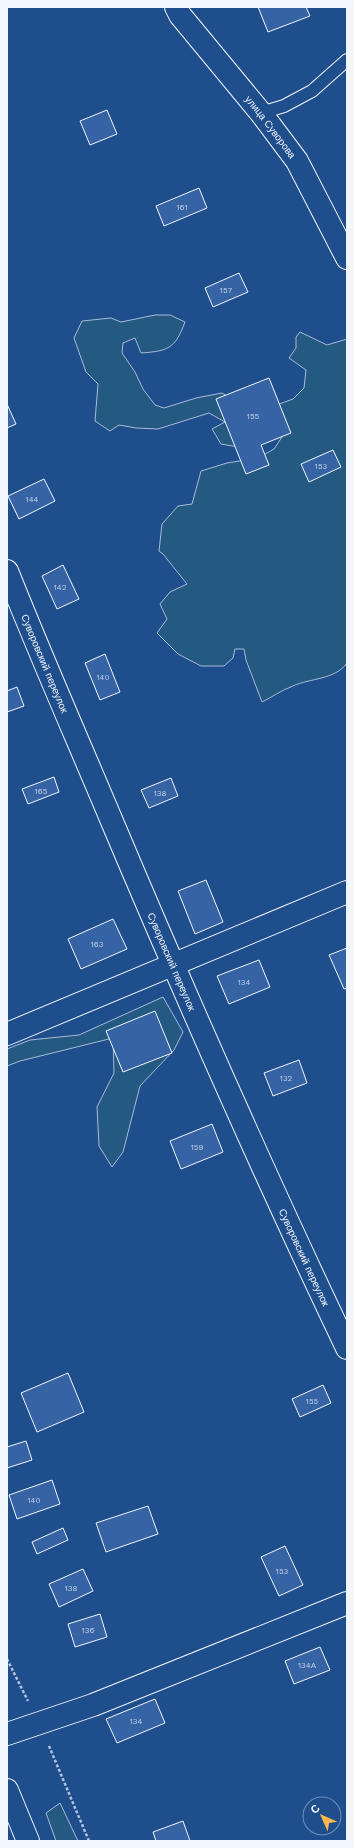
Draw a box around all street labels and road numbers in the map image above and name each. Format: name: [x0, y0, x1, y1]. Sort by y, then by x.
street label: улица Суворова: [243, 93, 299, 161]
street label: Суворовский переулок: [20, 612, 71, 715]
street label: Суворовский переулок: [146, 911, 198, 1013]
street label: Суворовский переулок: [277, 1207, 332, 1308]

